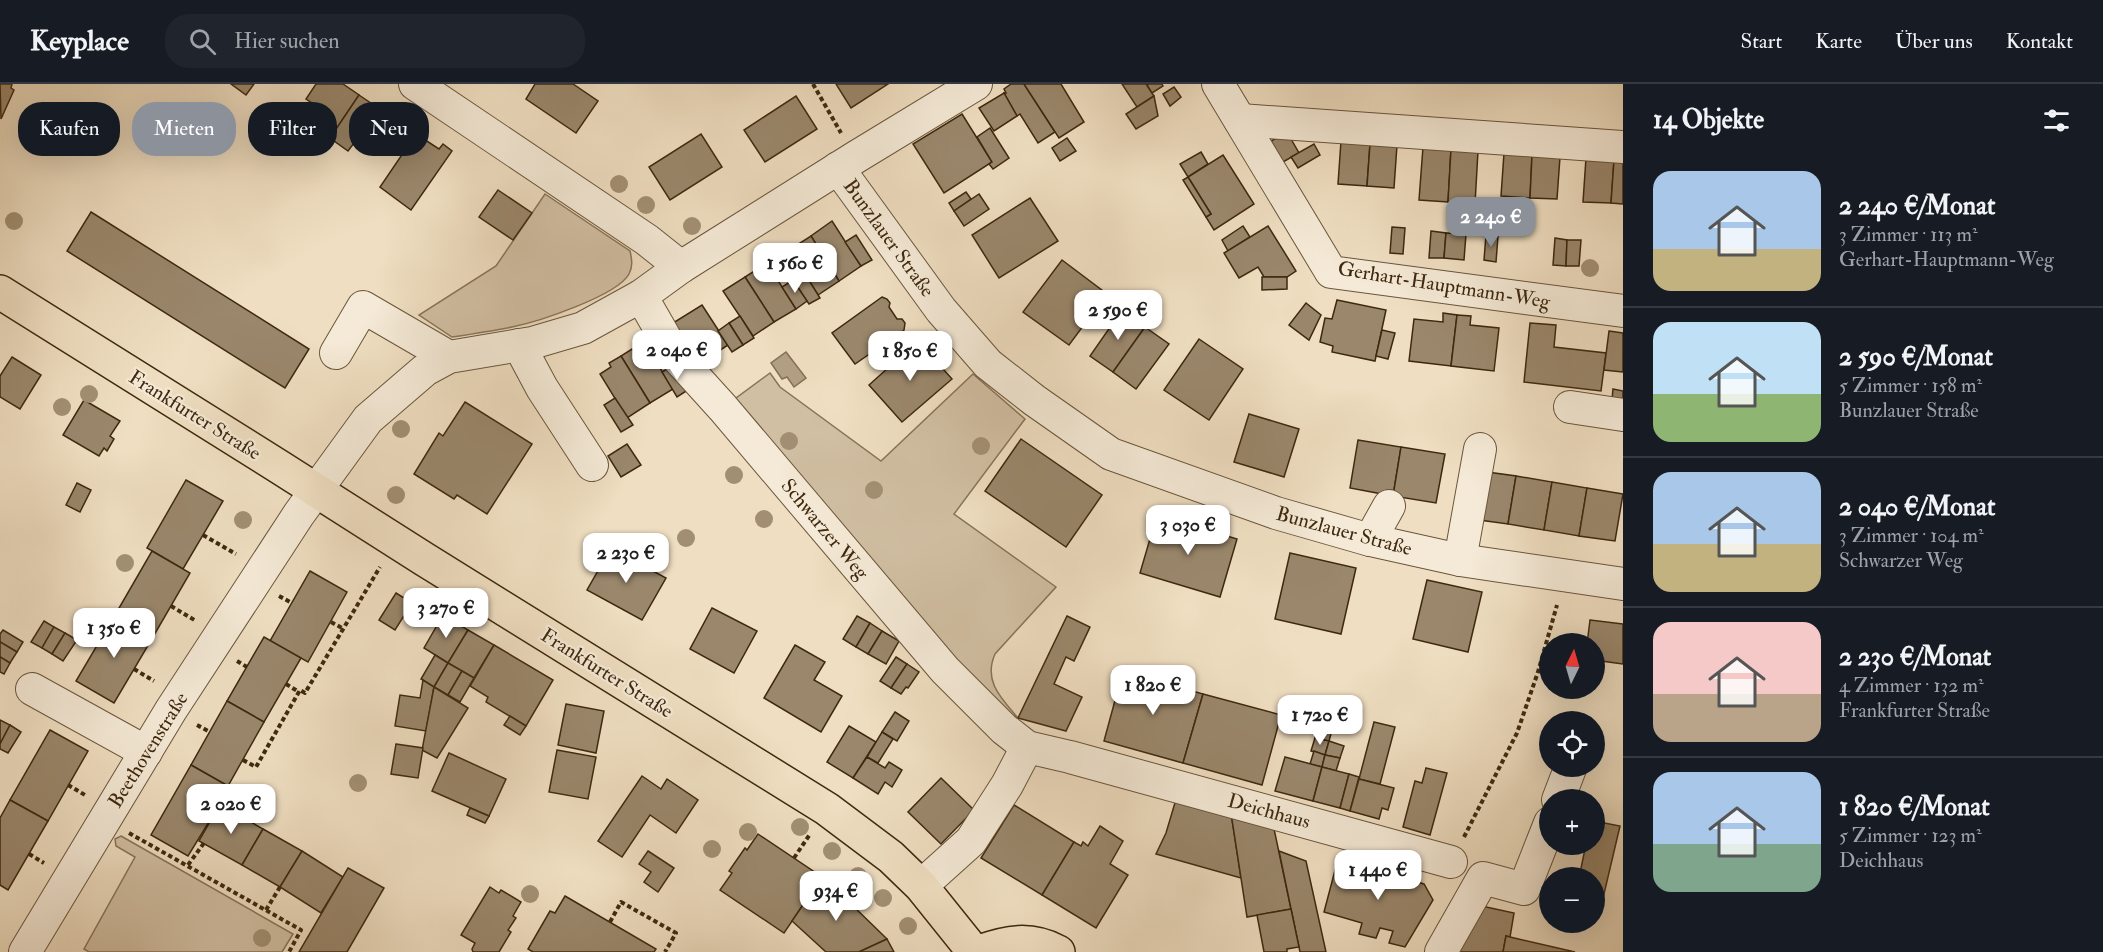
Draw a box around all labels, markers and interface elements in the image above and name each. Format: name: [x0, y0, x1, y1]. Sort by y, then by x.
search box: [165, 14, 585, 68]
text: Keyplace: [30, 24, 129, 59]
icon: search: [186, 25, 219, 58]
text: Hier suchen: [234, 27, 340, 55]
text: Start: [1740, 28, 1782, 55]
text: Karte: [1815, 28, 1862, 55]
text: Über uns: [1895, 28, 1973, 55]
text: Kontakt: [2006, 28, 2073, 55]
chip: Kaufen: [18, 102, 120, 156]
chip: Mieten: [132, 102, 236, 156]
chip: Filter: [248, 102, 337, 156]
chip: Neu: [349, 102, 429, 156]
text: 14 Objekte: [1653, 104, 1764, 136]
icon: filters: [2040, 104, 2073, 137]
street label: Bunzlauer Straße: [838, 174, 940, 302]
text: 2 240 €/Monat: [1839, 190, 1995, 222]
icon: home: [1701, 195, 1773, 267]
pin: 2 240 €: [1436, 197, 1546, 248]
text: 2 240 €: [1460, 204, 1522, 229]
text: 3 Zimmer · 113 m²: [1839, 222, 1978, 247]
pin: 1 560 €: [740, 243, 850, 294]
text: Gerhart-Hauptmann-Weg: [1839, 247, 2054, 272]
text: 1 560 €: [767, 250, 823, 275]
street label: Gerhart-Hauptmann-Weg: [1336, 256, 1553, 315]
pin: 2 590 €: [1063, 290, 1173, 341]
text: 2 590 €: [1088, 297, 1148, 322]
pin: 2 040 €: [622, 330, 732, 381]
pin: 1 850 €: [855, 331, 965, 382]
text: 2 040 €: [646, 337, 708, 362]
text: 1 850 €: [882, 338, 938, 363]
text: 2 590 €/Monat: [1839, 341, 1993, 373]
icon: home: [1701, 346, 1773, 418]
street label: Frankfurter Straße: [124, 364, 266, 466]
text: 5 Zimmer · 158 m²: [1839, 373, 1982, 398]
text: Bunzlauer Straße: [1839, 398, 1979, 423]
street label: Schwarzer Weg: [776, 474, 875, 585]
text: 2 040 €/Monat: [1839, 491, 1995, 523]
icon: home: [1701, 496, 1773, 568]
street label: Bunzlauer Straße: [1273, 501, 1415, 561]
pin: 3 030 €: [1133, 505, 1243, 556]
text: 3 030 €: [1160, 512, 1216, 537]
text: 3 Zimmer · 104 m²: [1839, 523, 1984, 548]
pin: 2 230 €: [571, 533, 681, 584]
text: 2 230 €: [597, 540, 655, 565]
text: Schwarzer Weg: [1839, 548, 1963, 573]
pin: 3 270 €: [391, 588, 501, 639]
text: 3 270 €: [417, 595, 475, 620]
pin: 1 350 €: [59, 608, 169, 659]
text: 1 350 €: [87, 615, 141, 640]
street label: Frankfurter Straße: [536, 622, 678, 724]
north arrow: [1539, 633, 1605, 699]
map controls: [1539, 633, 1605, 933]
text: 2 230 €/Monat: [1839, 641, 1991, 673]
icon: home: [1701, 646, 1773, 718]
pin: 1 820 €: [1098, 665, 1208, 716]
text: 1 820 €: [1124, 672, 1182, 697]
text: 4 Zimmer · 132 m²: [1839, 673, 1984, 698]
street label: Beethovenstraße: [103, 688, 193, 812]
pin: 1 720 €: [1265, 695, 1375, 746]
text: Frankfurter Straße: [1839, 698, 1990, 723]
text: 1 720 €: [1292, 702, 1348, 727]
button: locate: [1539, 711, 1605, 777]
pin: 2 020 €: [176, 784, 286, 835]
street label: Deichhaus: [1225, 788, 1313, 834]
button: +: [1539, 789, 1605, 855]
text: 2 020 €: [201, 791, 261, 816]
text: 1 820 €/Monat: [1839, 791, 1990, 823]
icon: home: [1701, 796, 1773, 868]
text: 5 Zimmer · 123 m²: [1839, 823, 1982, 848]
text: Deichhaus: [1839, 848, 1923, 873]
pin: 1 440 €: [1323, 850, 1433, 901]
text: 1 440 €: [1348, 857, 1408, 882]
button: −: [1539, 867, 1605, 933]
pin: 934 €: [794, 871, 878, 922]
text: 934 €: [814, 878, 858, 903]

